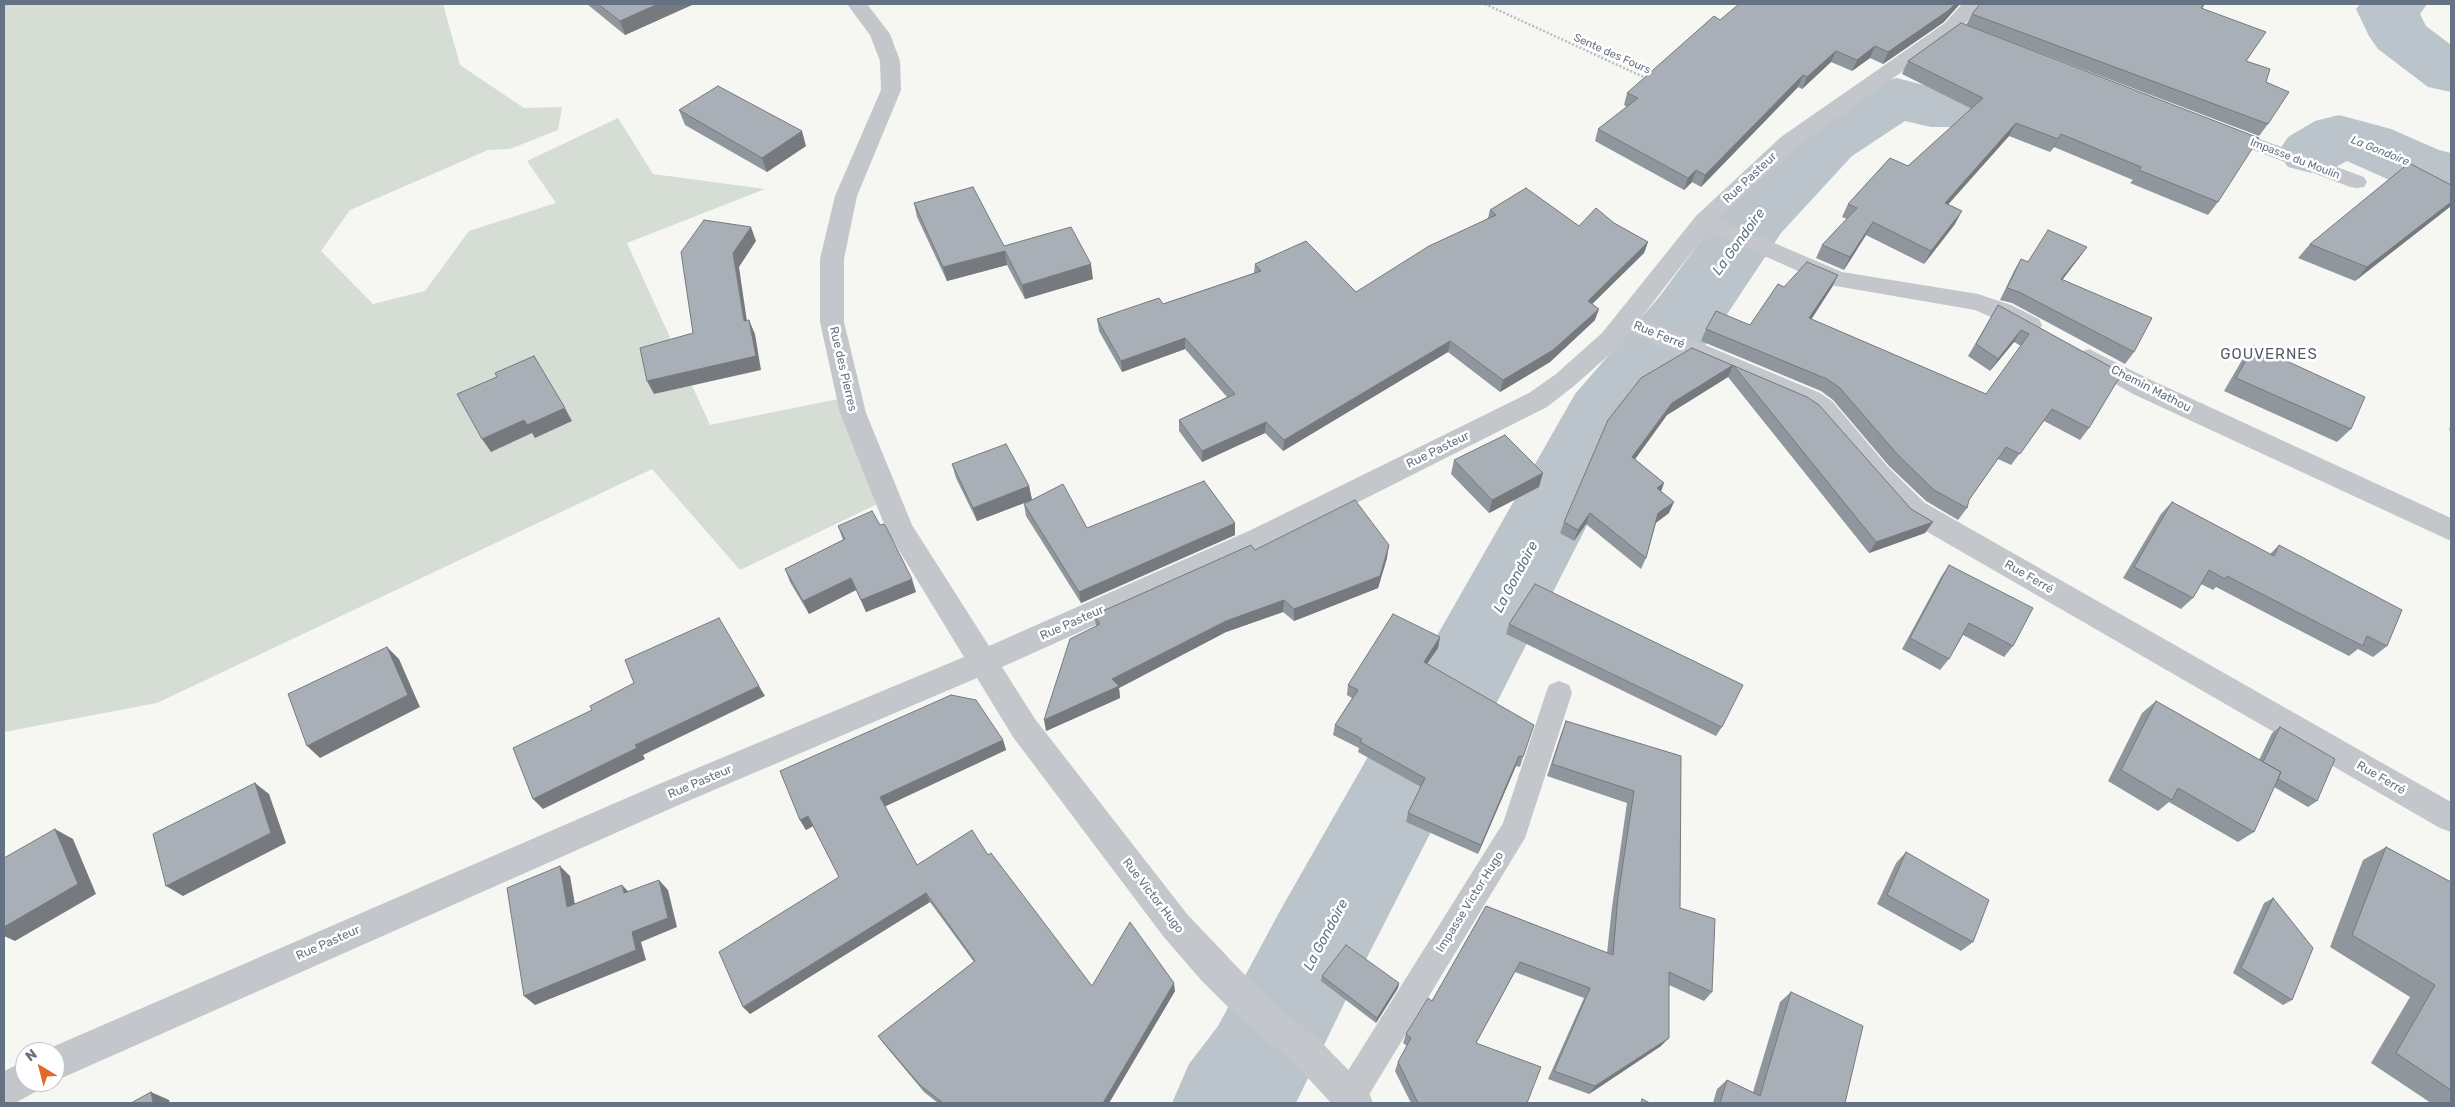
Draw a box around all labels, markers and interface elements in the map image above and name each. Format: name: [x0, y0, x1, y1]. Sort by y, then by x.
street label: Sente des Fours: [1572, 31, 1652, 77]
water label: La Gondoire: [2349, 133, 2411, 169]
street label: Impasse du Moulin: [2248, 136, 2342, 182]
street label: Rue Pasteur: [1720, 149, 1780, 207]
water label: La Gondoire: [1709, 205, 1769, 279]
street label: Rue Ferré: [1631, 318, 1687, 352]
street label: Rue des Pierres: [826, 325, 860, 413]
district label: GOUVERNES: [2219, 346, 2319, 364]
street label: Chemin Mathou: [2109, 363, 2193, 415]
street label: Rue Pasteur: [1404, 429, 1472, 471]
water label: La Gondoire: [1490, 538, 1542, 616]
street label: Rue Ferré: [2002, 557, 2056, 597]
street label: Rue Pasteur: [1038, 603, 1106, 643]
street label: Rue Ferré: [2354, 758, 2408, 798]
street label: Rue Pasteur: [666, 762, 734, 802]
street label: Impasse Victor Hugo: [1433, 849, 1507, 955]
street label: Rue Victor Hugo: [1119, 856, 1187, 936]
water label: La Gondoire: [1300, 896, 1352, 974]
street label: Rue Pasteur: [294, 923, 362, 963]
north arrow: [15, 1042, 65, 1092]
text: N: [22, 1046, 40, 1065]

